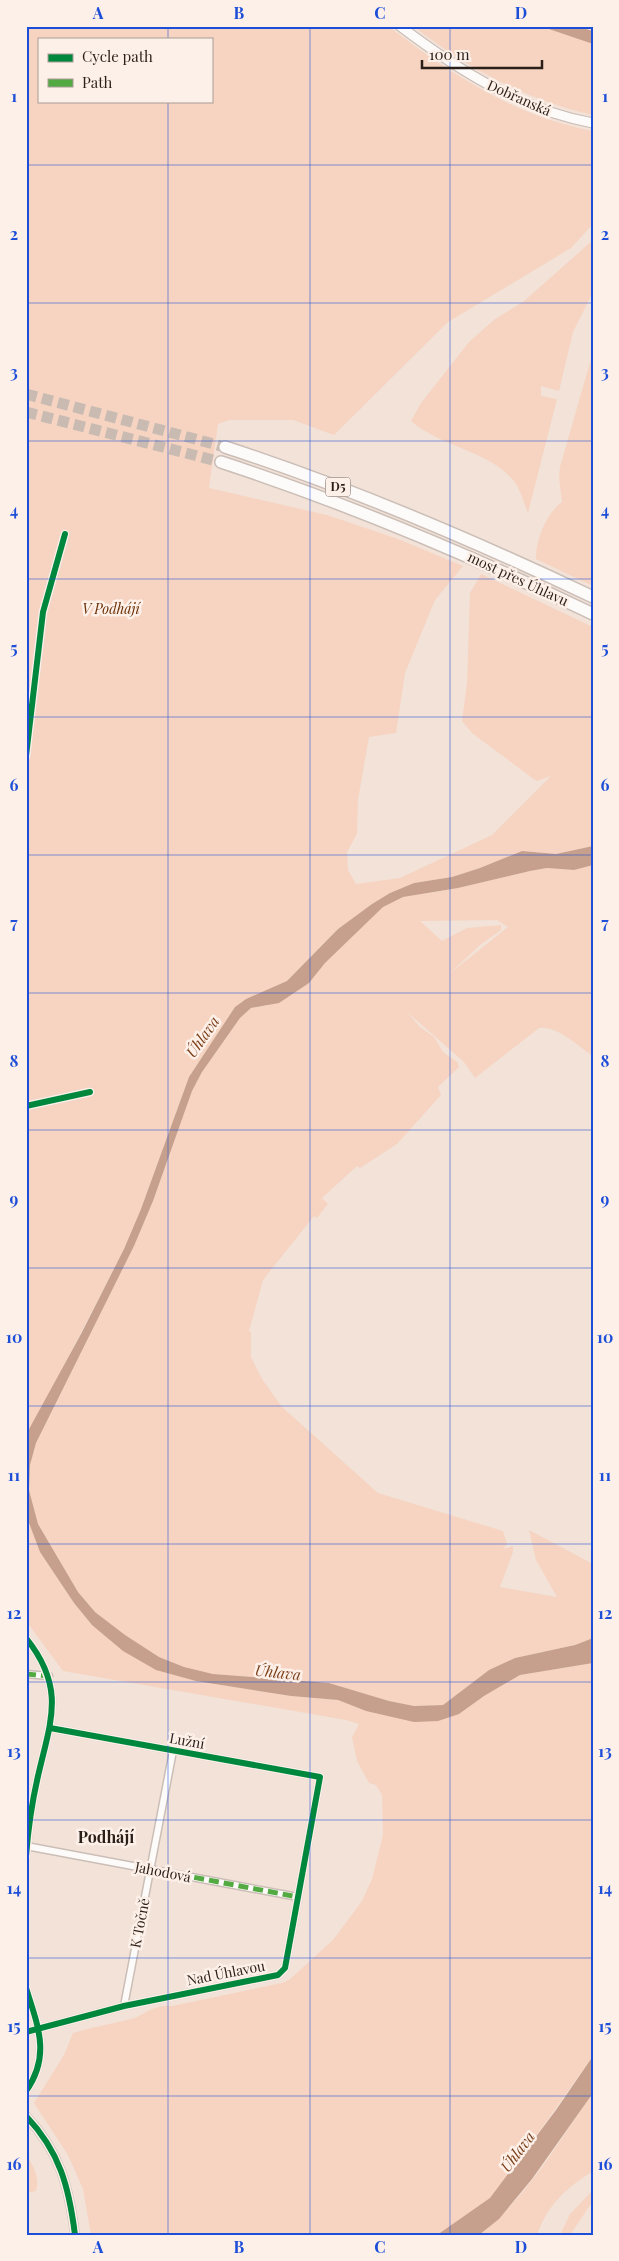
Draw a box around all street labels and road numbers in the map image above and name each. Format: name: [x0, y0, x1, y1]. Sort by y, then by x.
street label: Dobřanská: [484, 75, 554, 120]
road number: D5: [326, 478, 350, 497]
street label: most přes Úhlavu: [465, 547, 572, 610]
street label: Lužní: [168, 1728, 206, 1753]
street label: Jahodová: [133, 1857, 193, 1886]
street label: K Točně: [125, 1896, 154, 1949]
street label: Nad Úhlavou: [185, 1956, 267, 1989]

